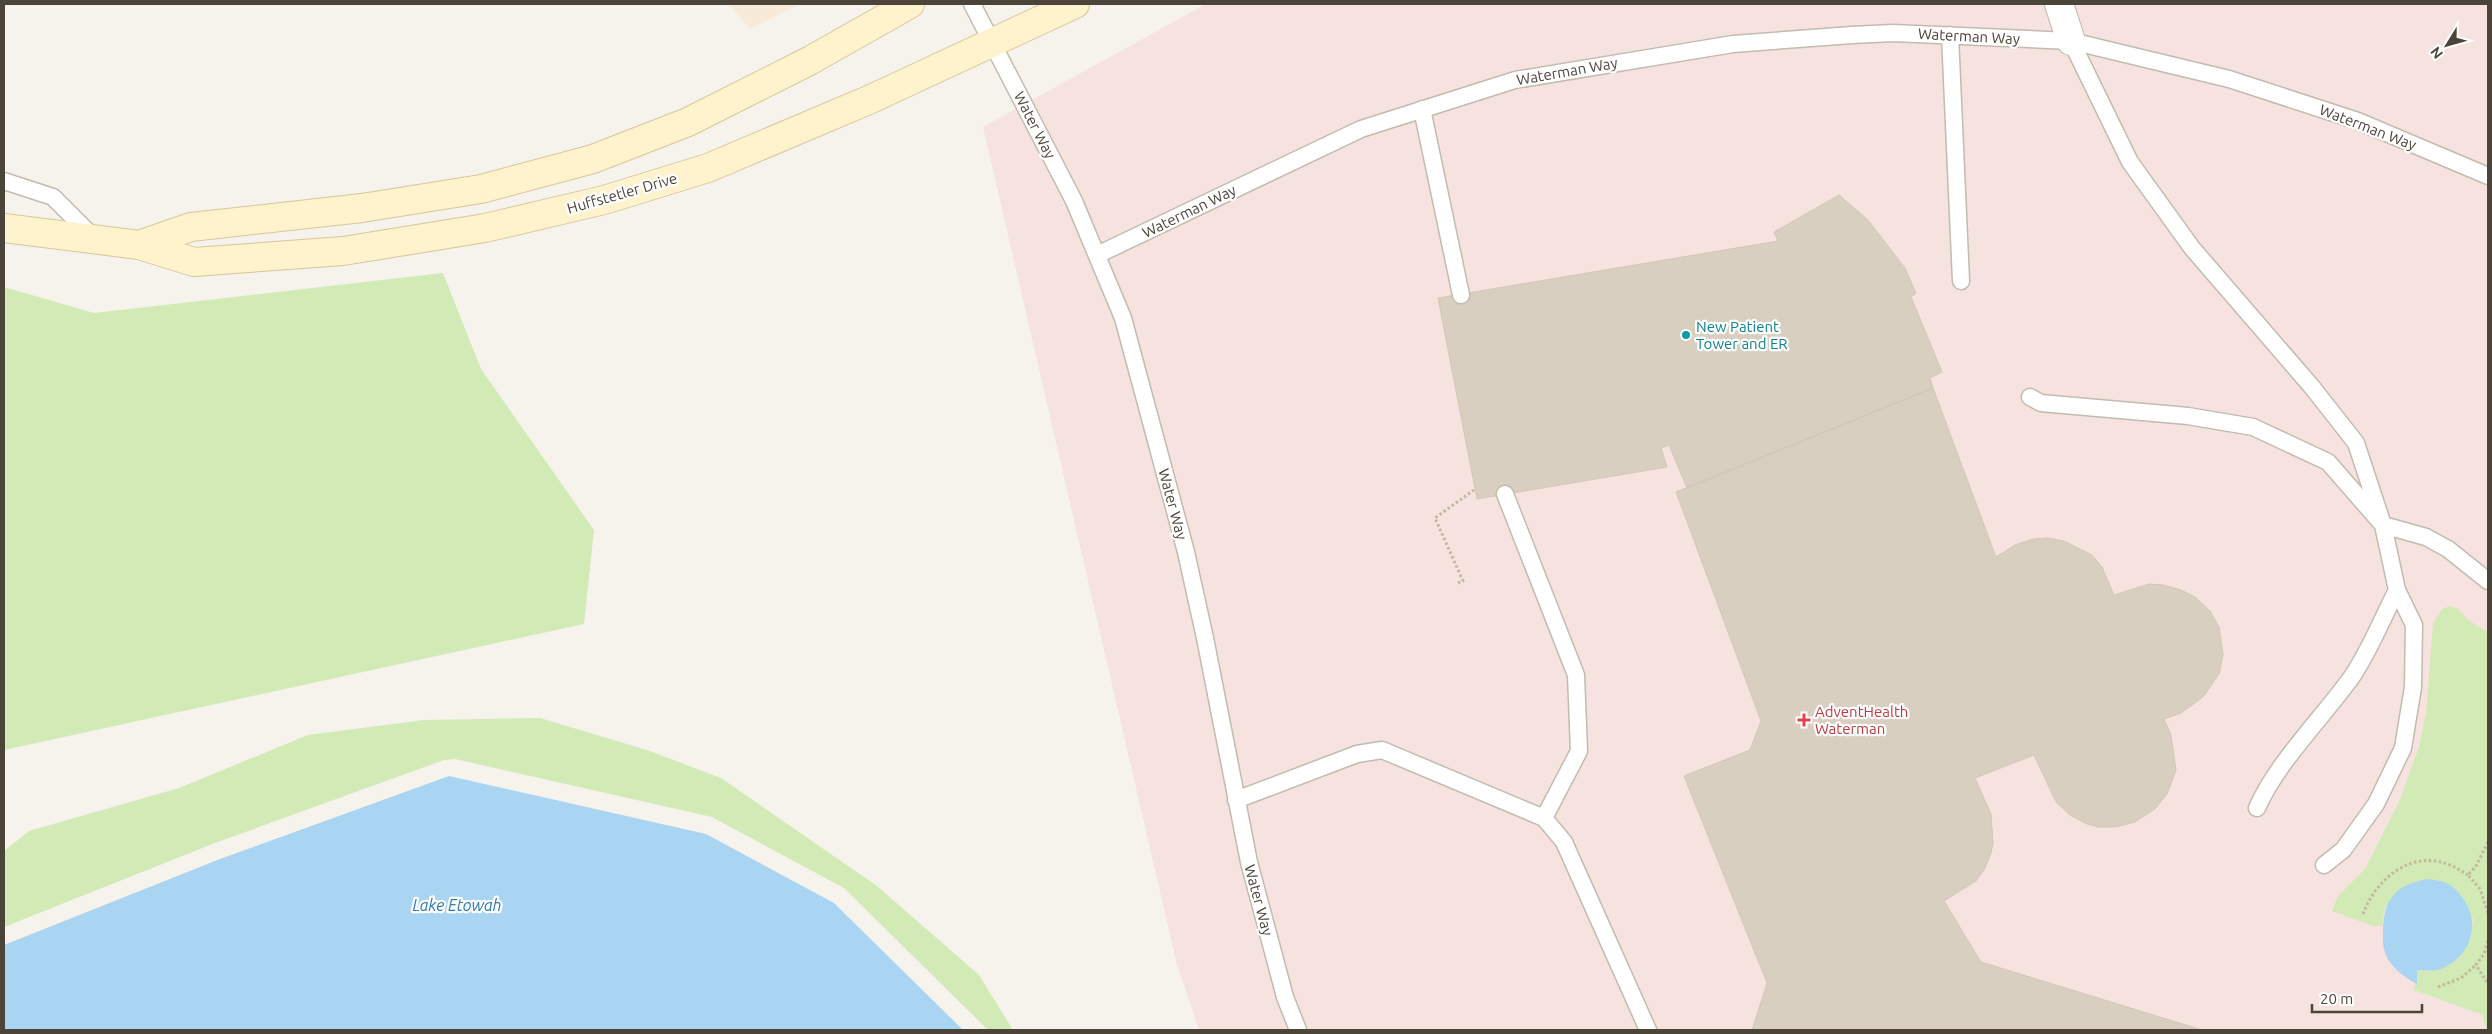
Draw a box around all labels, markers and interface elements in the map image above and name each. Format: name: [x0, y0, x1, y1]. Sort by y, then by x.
north arrow: [2422, 20, 2472, 70]
street label: Waterman Way: [1917, 25, 2021, 47]
text: N: [2427, 44, 2446, 62]
street label: Waterman Way: [1515, 54, 1619, 88]
street label: Water Way: [1011, 89, 1059, 161]
street label: Waterman Way: [2317, 101, 2419, 153]
street label: Huffstetler Drive: [565, 169, 679, 217]
street label: Waterman Way: [1139, 181, 1239, 241]
place label: New Patient Tower and ER: [1696, 318, 1788, 352]
marker: New Patient Tower and ER: [1680, 329, 1692, 341]
street label: Water Way: [1155, 467, 1191, 541]
place label: AdventHealth Waterman: [1815, 703, 1908, 737]
marker: AdventHealth Waterman: [1797, 713, 1811, 727]
street label: Water Way: [1241, 863, 1277, 937]
water label: Lake Etowah: [412, 896, 502, 914]
scale bar: [2312, 982, 2422, 1014]
text: 20 m: [2320, 990, 2353, 1007]

